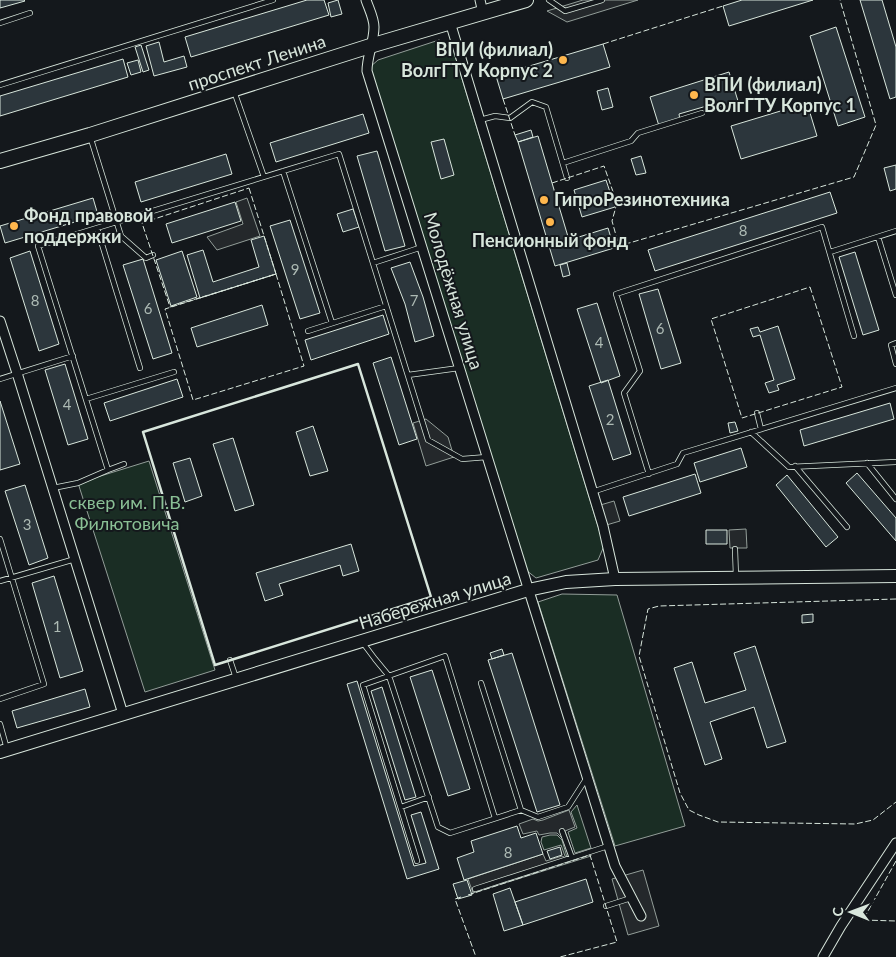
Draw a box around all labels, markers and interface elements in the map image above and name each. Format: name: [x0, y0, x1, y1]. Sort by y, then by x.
street label: проспект Ленина: [185, 29, 328, 95]
place label: ВПИ (филиал) ВолгГТУ Корпус 2: [401, 38, 553, 81]
marker: ВПИ (филиал) ВолгГТУ Корпус 2: [557, 54, 569, 66]
place label: ВПИ (филиал) ВолгГТУ Корпус 1: [704, 73, 856, 116]
marker: ВПИ (филиал) ВолгГТУ Корпус 1: [688, 89, 700, 101]
place label: ГипроРезинотехника: [554, 188, 730, 210]
marker: ГипроРезинотехника: [538, 194, 550, 206]
place label: Фонд правовой поддержки: [24, 204, 154, 247]
street label: Молодёжная улица: [420, 210, 488, 372]
marker: Пенсионный фонд: [544, 216, 556, 228]
marker: Фонд правовой поддержки: [8, 220, 20, 232]
house number: 8: [739, 221, 747, 239]
place label: Пенсионный фонд: [472, 229, 629, 251]
house number: 9: [291, 260, 299, 278]
house number: 8: [31, 291, 39, 309]
house number: 7: [410, 291, 419, 309]
house number: 6: [144, 299, 153, 317]
house number: 6: [656, 319, 665, 337]
house number: 4: [595, 333, 604, 351]
house number: 4: [63, 395, 72, 413]
house number: 2: [606, 410, 614, 428]
park label: сквер им. П.В. Филютовича: [69, 491, 185, 534]
house number: 3: [23, 515, 31, 533]
street label: Набережная улица: [356, 566, 513, 634]
house number: 1: [53, 617, 61, 635]
house number: 8: [504, 843, 512, 861]
north arrow: [826, 887, 876, 937]
text: С: [829, 906, 846, 917]

